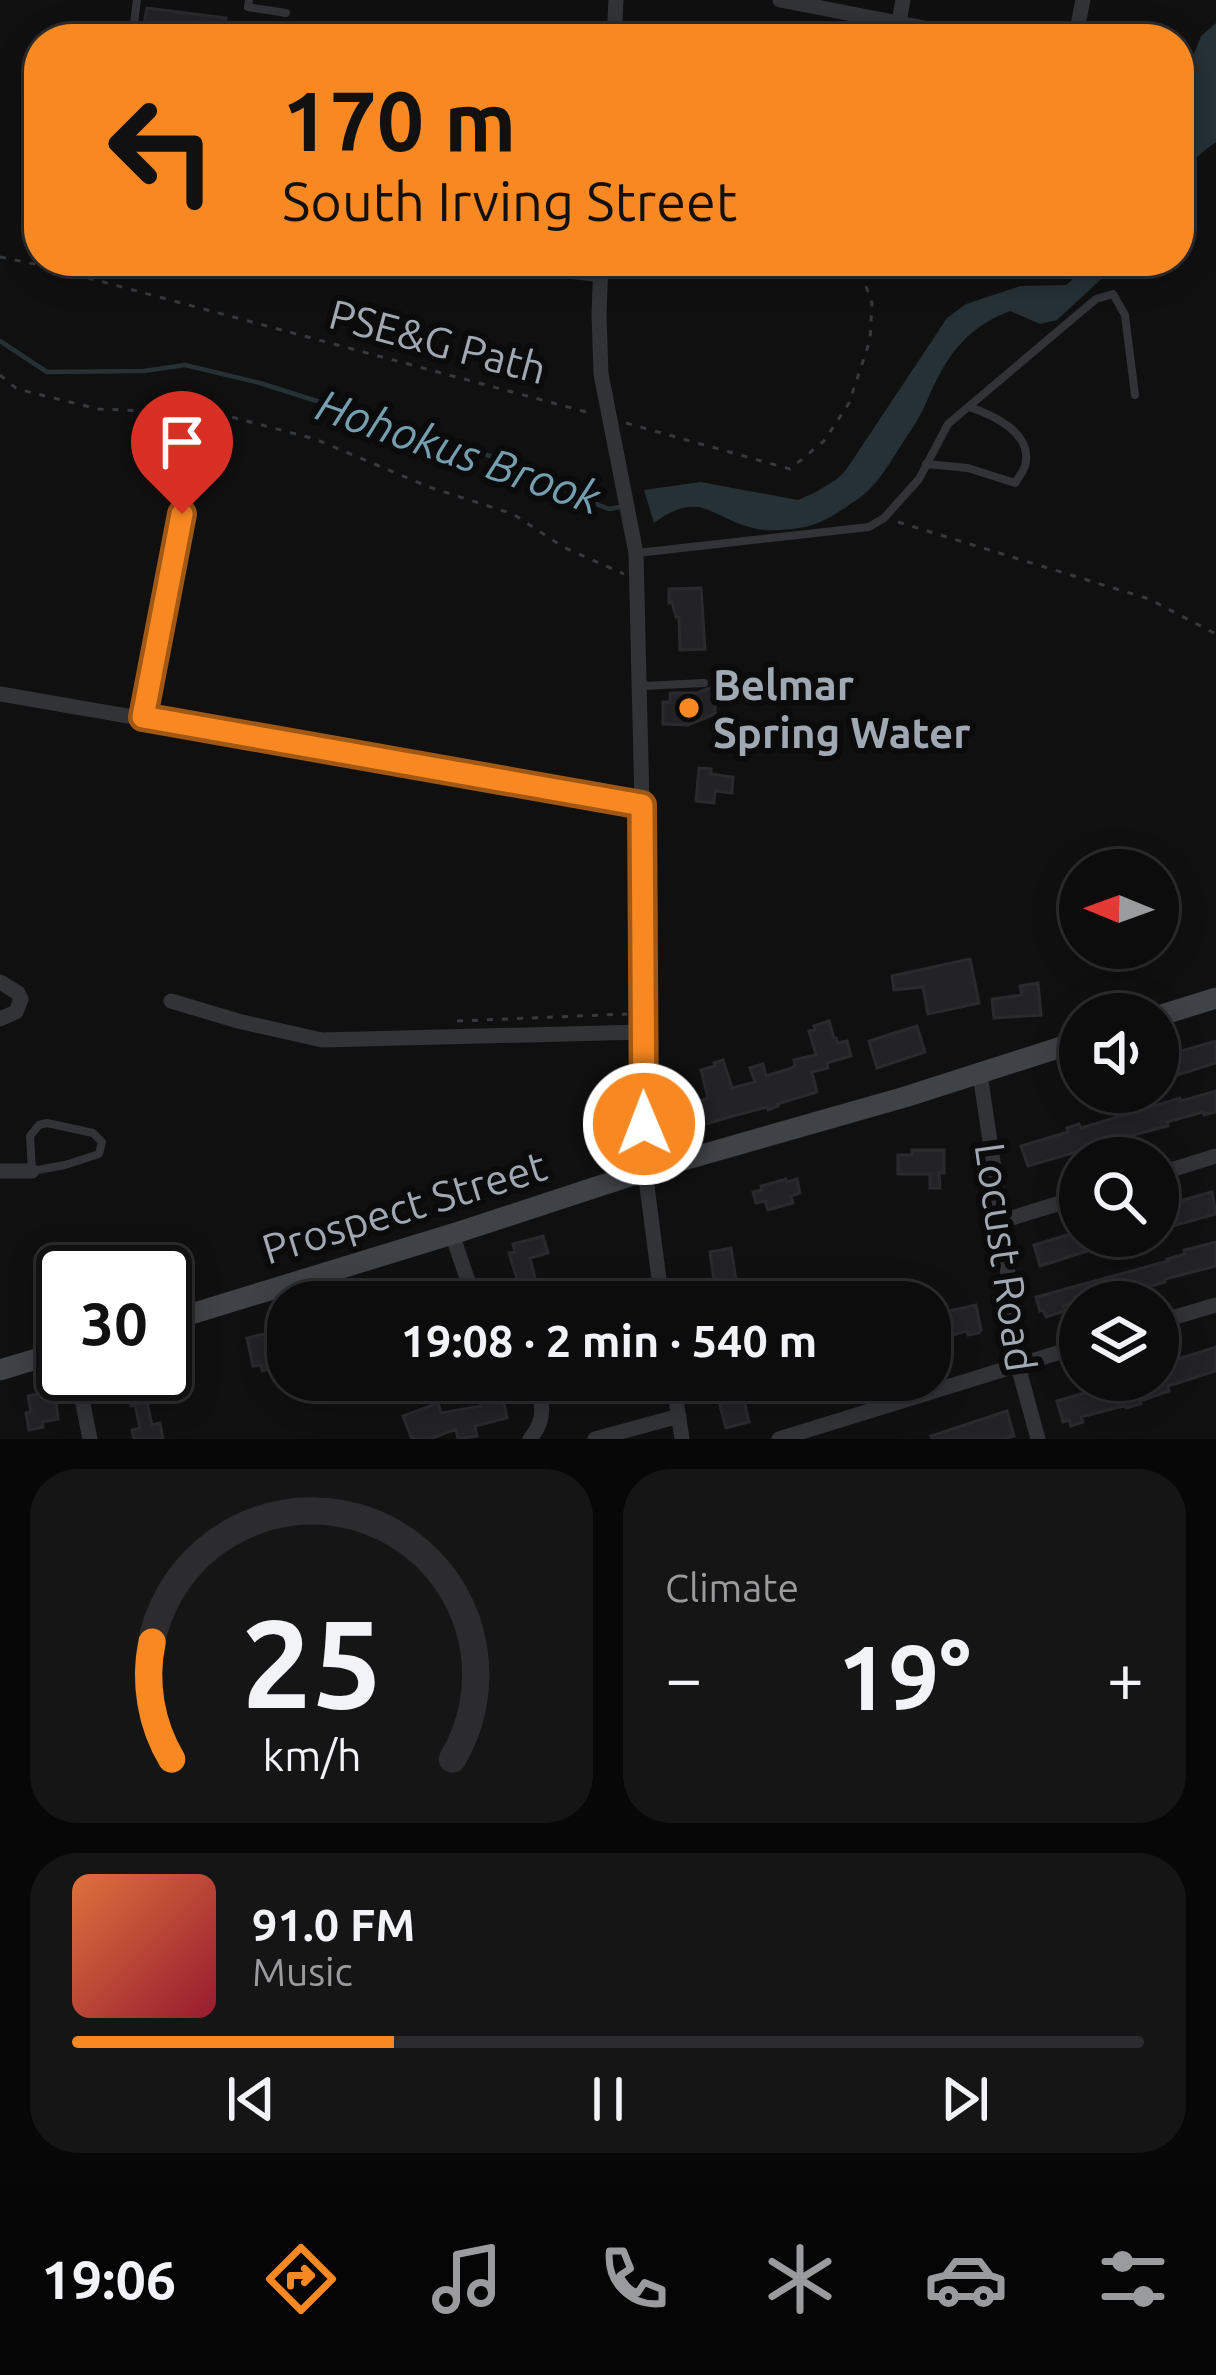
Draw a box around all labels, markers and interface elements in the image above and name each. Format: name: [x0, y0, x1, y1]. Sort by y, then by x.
icon: left: [84, 72, 240, 228]
text: 170 m: [282, 73, 516, 167]
text: South Irving Street: [282, 171, 737, 231]
street label: PSE&G Path: [324, 290, 552, 392]
water label: Hohokus Brook: [310, 379, 608, 523]
pin: [131, 391, 233, 514]
icon: arrive: [149, 409, 215, 475]
place label: Belmar Spring Water: [713, 661, 970, 756]
marker: Belmar Spring Water: [676, 695, 702, 721]
north arrow: [1059, 849, 1179, 969]
map controls: [1059, 849, 1179, 1401]
button: sound: [1059, 993, 1179, 1113]
position arrow: [581, 1061, 707, 1187]
button: search: [1059, 1137, 1179, 1257]
street label: Locust Road: [967, 1140, 1045, 1374]
street label: Prospect Street: [256, 1141, 552, 1273]
speed limit sign: 30: [36, 1245, 192, 1401]
button: layers: [1059, 1281, 1179, 1401]
text: 19:08 · 2 min · 540 m: [401, 1315, 817, 1366]
text: Climate: [665, 1566, 799, 1609]
text: 25: [241, 1592, 382, 1732]
text: 19°: [838, 1626, 971, 1727]
text: −: [665, 1640, 702, 1714]
text: +: [1107, 1640, 1144, 1714]
text: km/h: [262, 1731, 361, 1779]
text: 91.0 FM: [252, 1899, 415, 1950]
text: Music: [252, 1950, 353, 1993]
icon: previous: [218, 2066, 284, 2132]
icon: pause: [575, 2066, 641, 2132]
icon: next: [932, 2066, 998, 2132]
icon: directions: [259, 2237, 343, 2321]
icon: music: [425, 2237, 509, 2321]
icon: phone: [592, 2237, 676, 2321]
icon: climate: [758, 2237, 842, 2321]
icon: car: [924, 2237, 1008, 2321]
icon: filters: [1091, 2237, 1175, 2321]
text: 19:06: [41, 2249, 176, 2309]

